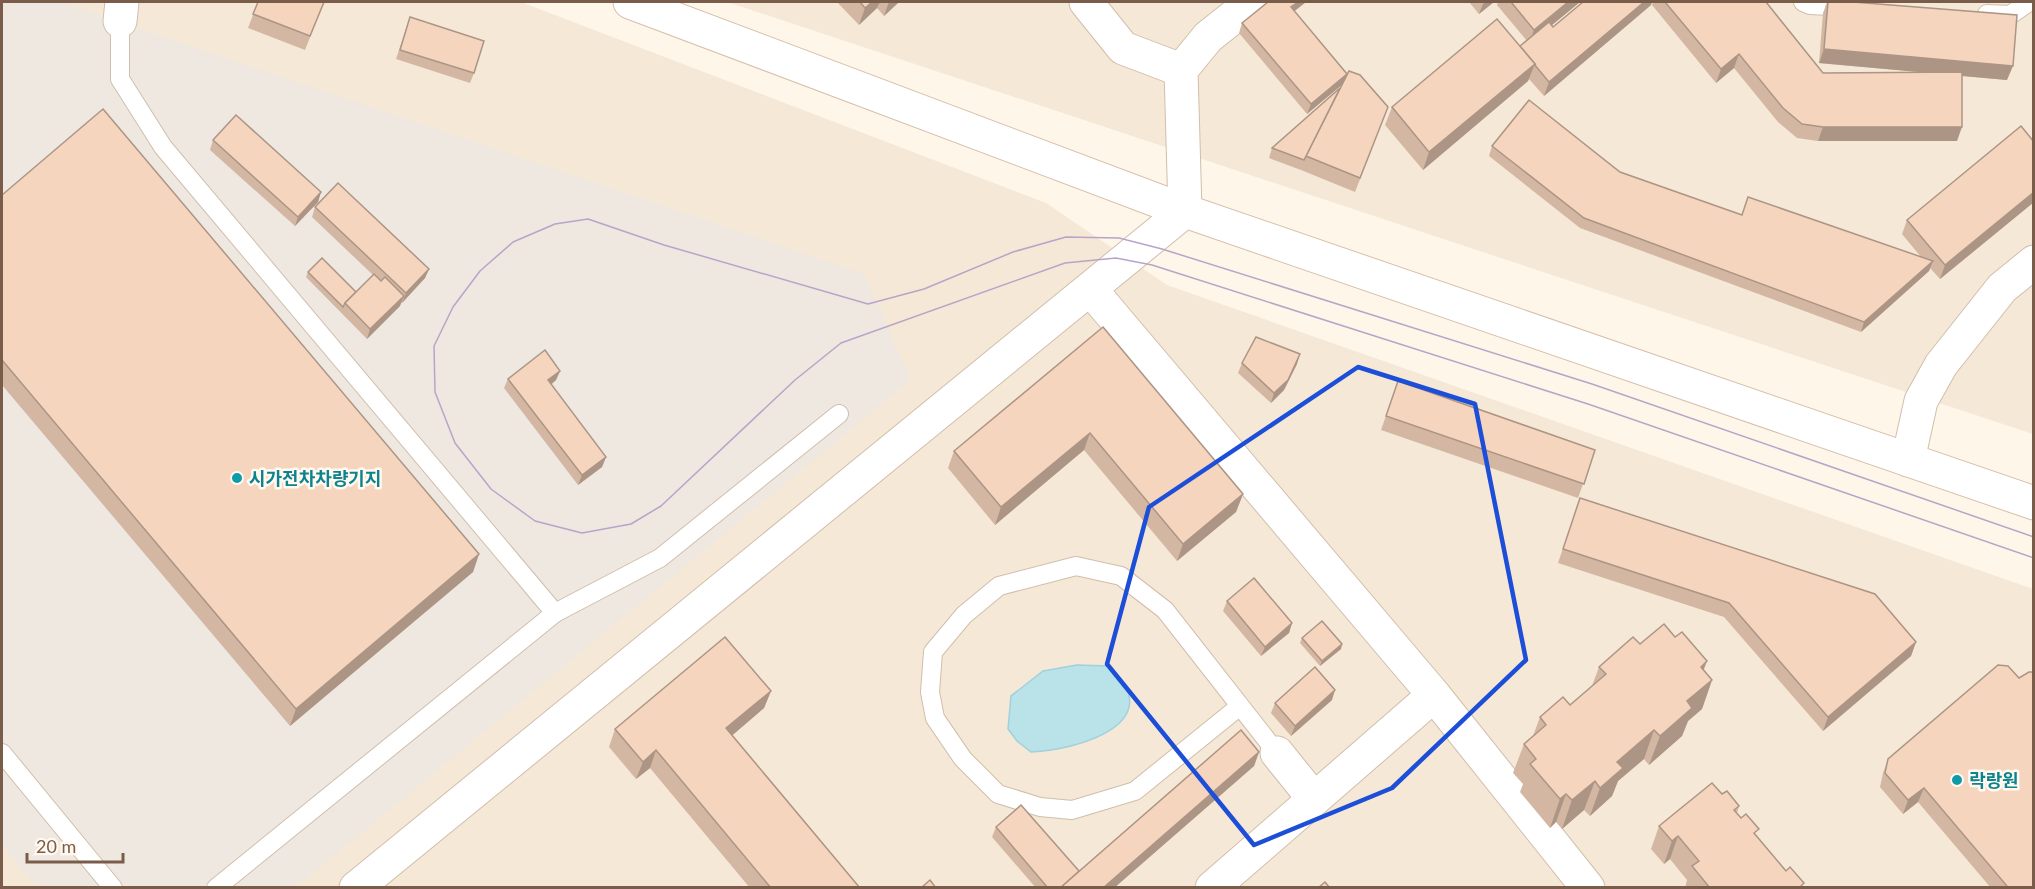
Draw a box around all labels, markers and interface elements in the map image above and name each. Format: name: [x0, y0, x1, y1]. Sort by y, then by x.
place label: 시가전차차량기지: [249, 467, 381, 489]
marker: 시가전차차량기지: [230, 471, 244, 485]
place label: 락랑원: [1969, 769, 2019, 791]
marker: 락랑원: [1950, 773, 1964, 787]
scale bar: [27, 826, 123, 864]
text: 20 m: [36, 835, 76, 857]

